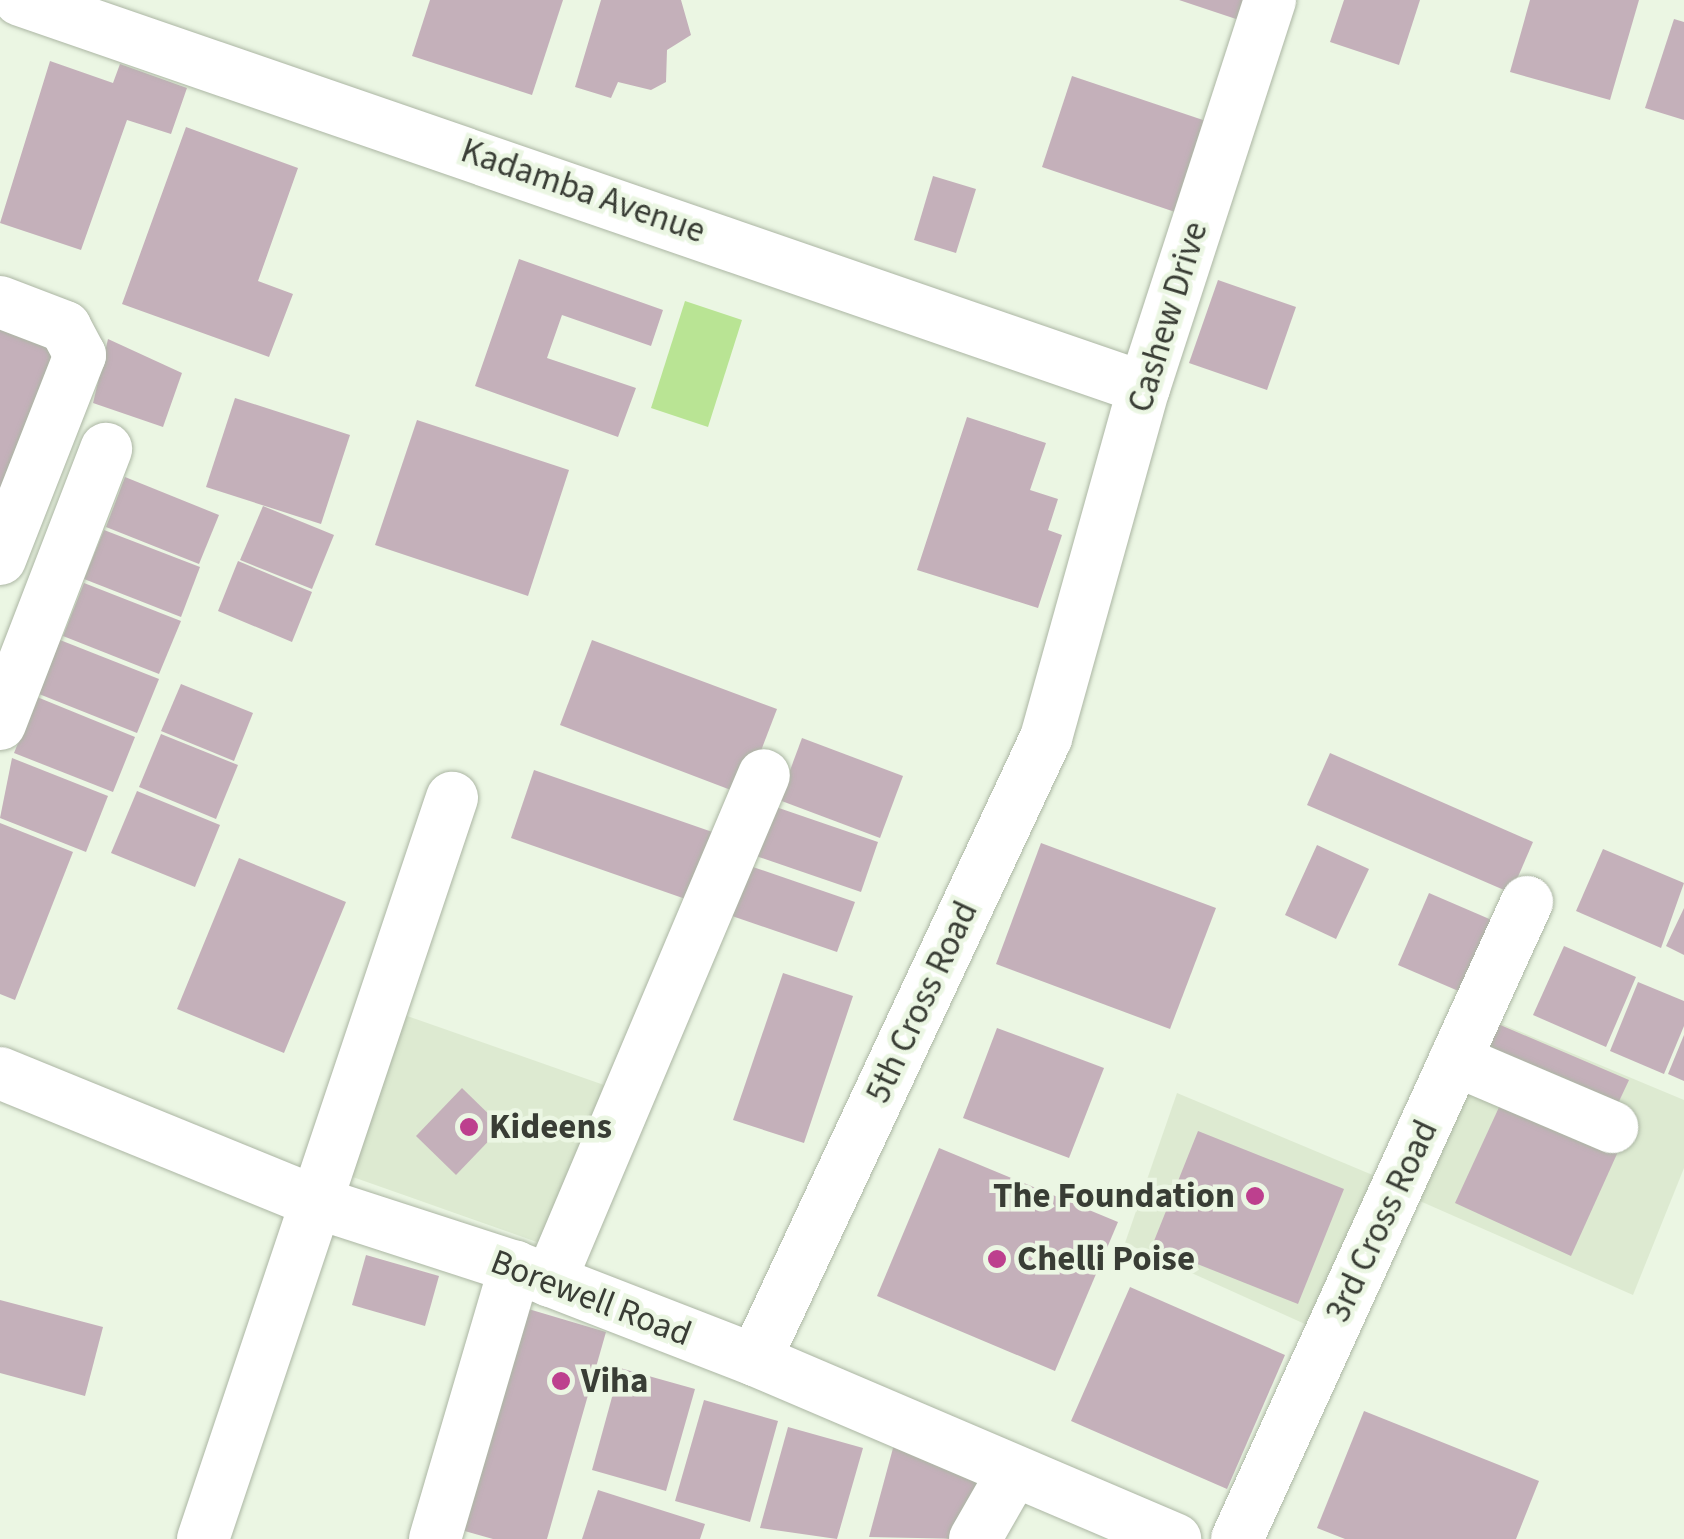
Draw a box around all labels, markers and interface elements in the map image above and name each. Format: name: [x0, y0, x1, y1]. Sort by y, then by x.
street label: Kadamba Avenue: [455, 130, 711, 252]
street label: Cashew Drive: [1119, 217, 1217, 417]
street label: 5th Cross Road: [857, 895, 987, 1109]
place label: Kideens: [489, 1106, 612, 1148]
street label: 3rd Cross Road: [1317, 1113, 1447, 1329]
marker: Kideens: [458, 1116, 480, 1138]
place label: The Foundation: [993, 1175, 1235, 1217]
marker: The Foundation: [1244, 1185, 1266, 1207]
place label: Chelli Poise: [1017, 1238, 1195, 1280]
street label: Borewell Road: [485, 1241, 697, 1355]
marker: Chelli Poise: [986, 1248, 1008, 1270]
place label: Viha: [581, 1360, 649, 1402]
marker: Viha: [550, 1370, 572, 1392]

